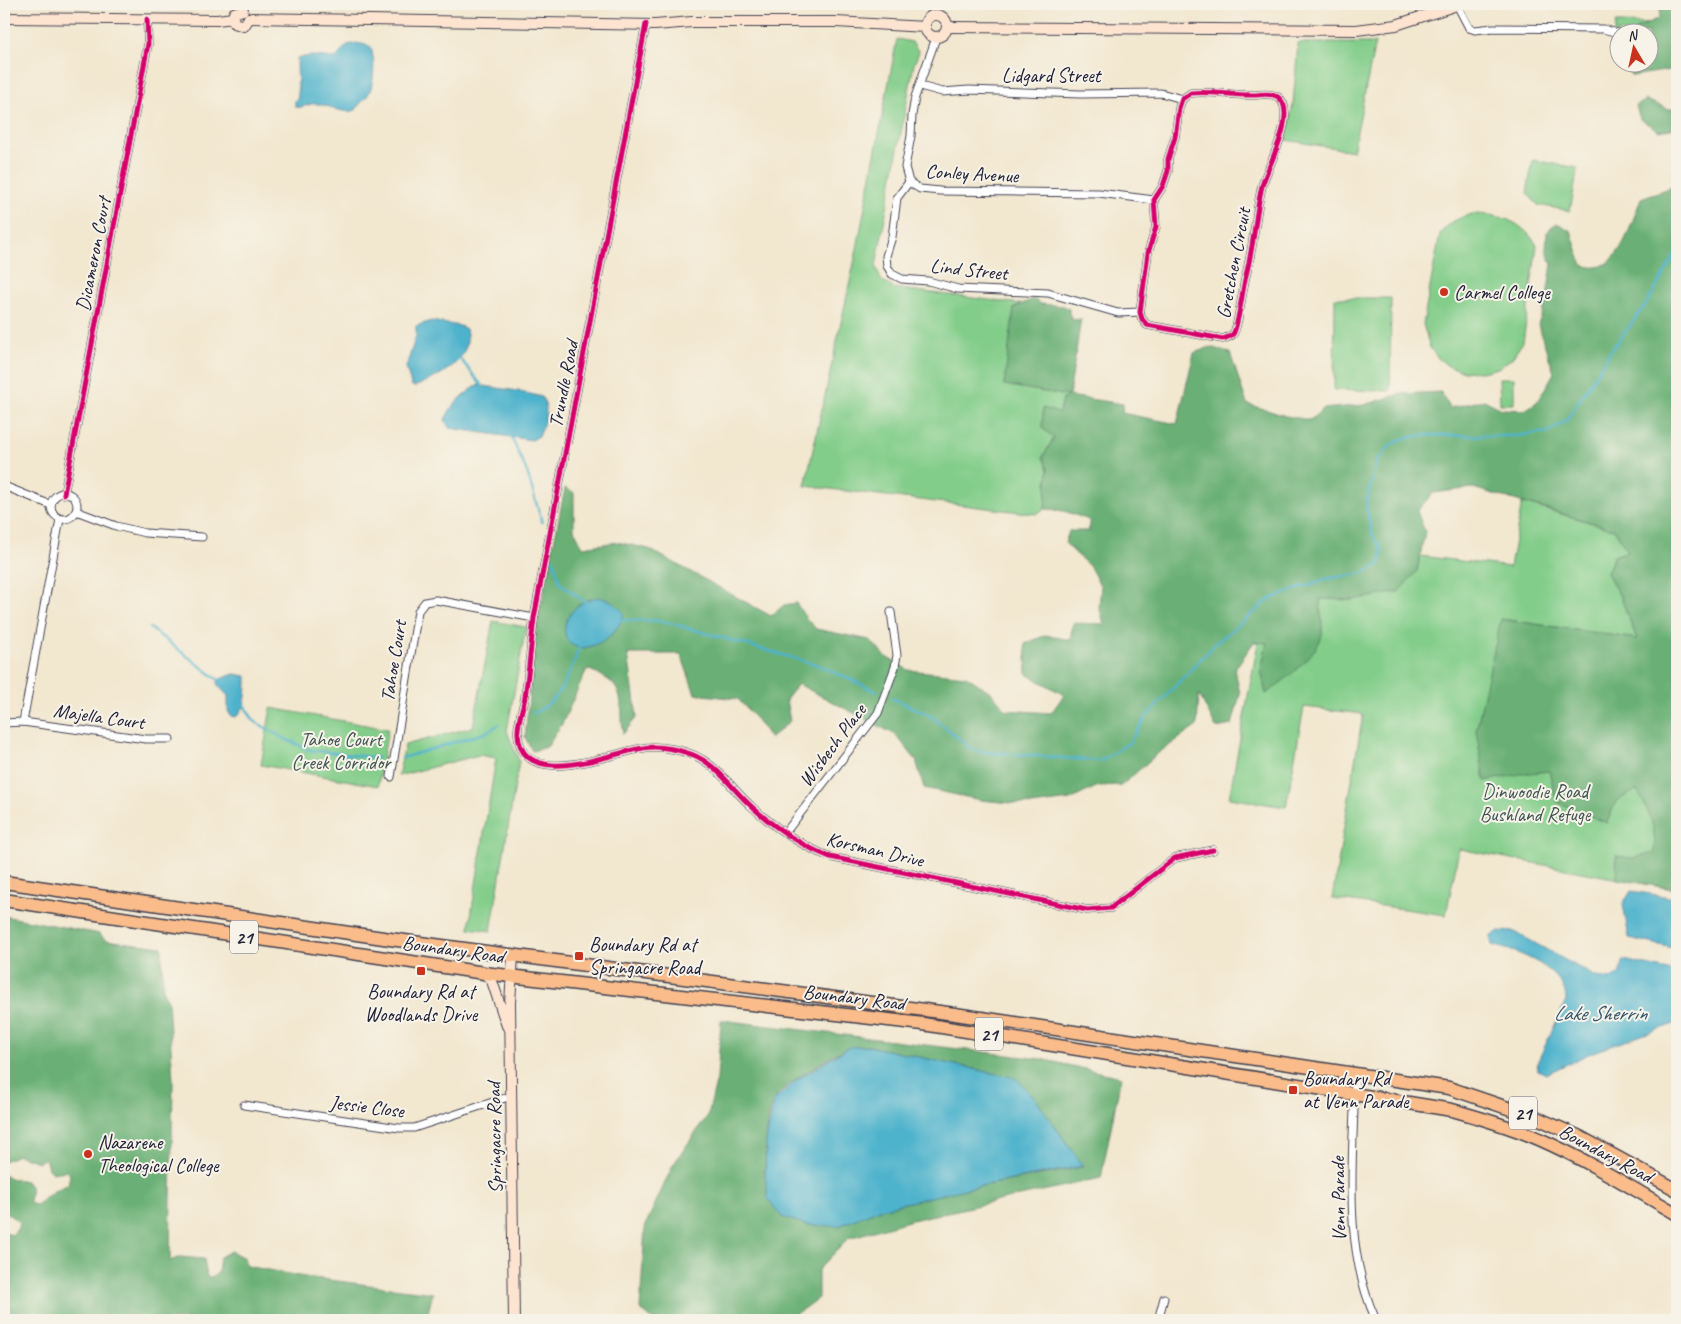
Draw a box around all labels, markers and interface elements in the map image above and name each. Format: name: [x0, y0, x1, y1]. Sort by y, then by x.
north arrow: [1608, 22, 1658, 72]
text: N: [1626, 26, 1640, 45]
street label: Lidgard Street: [1002, 63, 1103, 88]
street label: Conley Avenue: [925, 159, 1021, 188]
street label: Dicameron Court: [70, 192, 117, 313]
street label: Gretchen Circuit: [1210, 203, 1257, 321]
street label: Lind Street: [929, 253, 1011, 286]
place label: Carmel College: [1454, 280, 1551, 305]
marker: Carmel College: [1438, 286, 1450, 298]
street label: Trundle Road: [543, 335, 585, 430]
street label: Tahoe Court: [375, 616, 413, 703]
street label: Majella Court: [52, 698, 148, 736]
street label: Wisbech Place: [793, 698, 873, 792]
park label: Tahoe Court Creek Corridor: [292, 727, 392, 775]
park label: Dinwoodie Road Bushland Refuge: [1480, 779, 1592, 827]
street label: Korsman Drive: [824, 826, 927, 873]
road number: 21: [230, 920, 258, 954]
street label: Boundary Road: [401, 930, 508, 969]
place label: Boundary Rd at Springacre Road: [589, 932, 704, 980]
marker: Boundary Rd at Springacre Road: [573, 950, 585, 962]
marker: Boundary Rd at Woodlands Drive: [415, 965, 427, 977]
place label: Boundary Rd at Woodlands Drive: [365, 979, 479, 1027]
street label: Boundary Road: [802, 979, 909, 1017]
water label: Lake Sherrin: [1554, 1000, 1648, 1026]
road number: 21: [975, 1018, 1003, 1050]
place label: Boundary Rd at Venn Parade: [1303, 1066, 1410, 1114]
street label: Springacre Road: [481, 1079, 508, 1194]
marker: Boundary Rd at Venn Parade: [1287, 1084, 1299, 1096]
street label: Jessie Close: [328, 1089, 407, 1124]
road number: 21: [1509, 1096, 1537, 1130]
street label: Boundary Road: [1555, 1118, 1660, 1190]
place label: Nazarene Theological College: [98, 1130, 220, 1178]
marker: Nazarene Theological College: [82, 1148, 94, 1160]
street label: Venn Parade: [1325, 1155, 1352, 1241]

